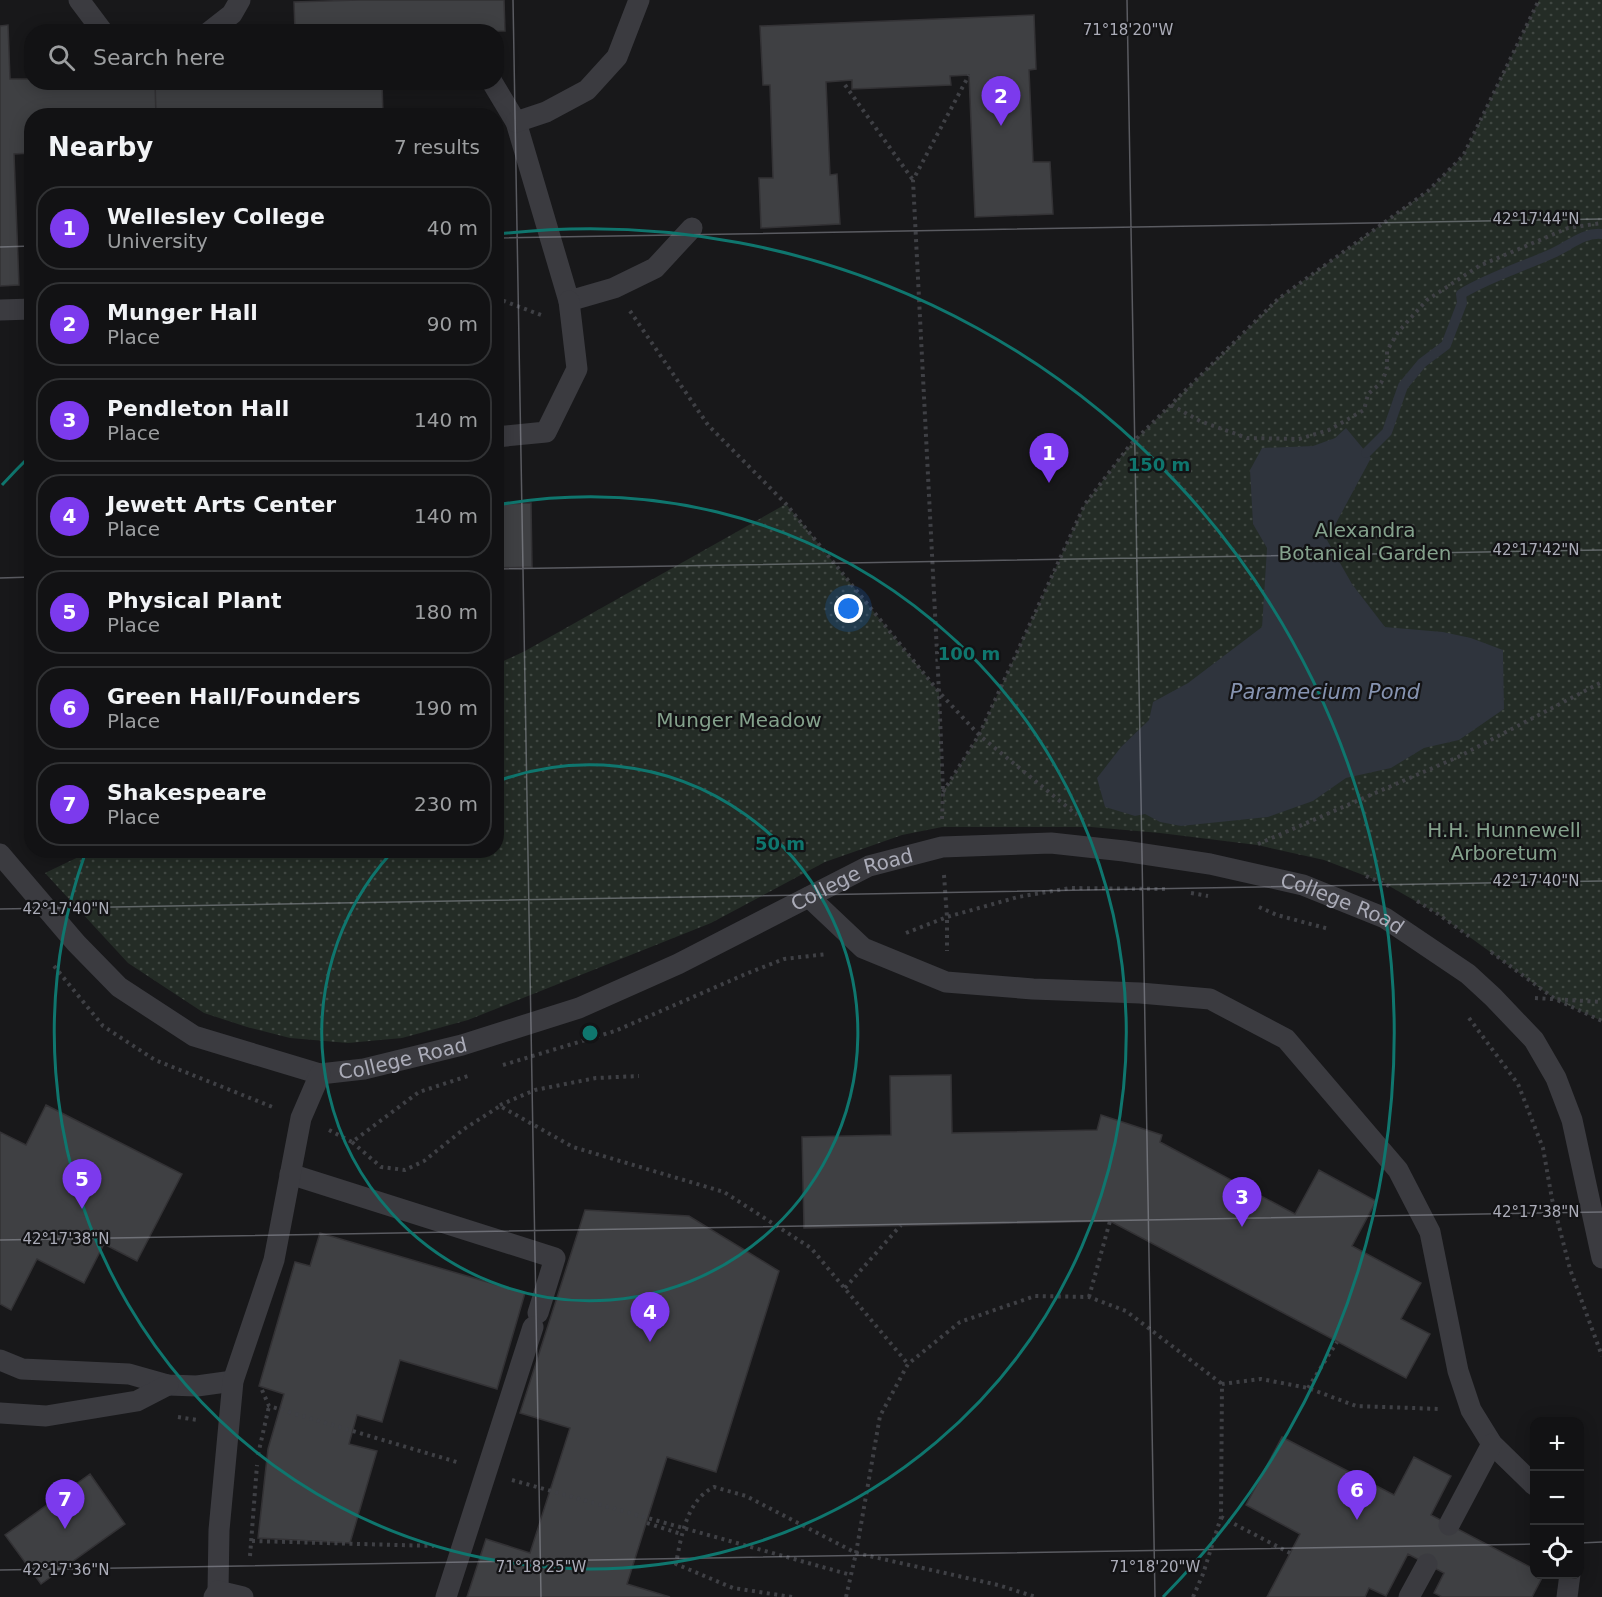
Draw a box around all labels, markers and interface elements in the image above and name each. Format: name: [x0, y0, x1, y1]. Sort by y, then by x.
text: 71°18'20"W: [1083, 21, 1173, 39]
search box: [24, 24, 504, 90]
icon: search: [45, 41, 78, 74]
text: Search here: [93, 45, 225, 70]
pin: 2: [982, 76, 1020, 126]
text: Nearby: [48, 132, 153, 162]
text: 7 results: [394, 135, 480, 159]
text: Wellesley College: [107, 204, 325, 229]
text: 42°17'44"N: [1492, 210, 1580, 228]
text: 1: [63, 216, 76, 240]
text: 40 m: [427, 216, 478, 240]
text: University: [107, 229, 208, 253]
text: Munger Hall: [107, 300, 258, 325]
text: 2: [63, 312, 76, 336]
text: 90 m: [427, 312, 478, 336]
text: Place: [107, 325, 160, 349]
text: Pendleton Hall: [107, 396, 289, 421]
text: 3: [63, 408, 76, 432]
text: 140 m: [414, 408, 478, 432]
text: Place: [107, 421, 160, 445]
pin: 1: [1030, 434, 1068, 483]
text: 150 m: [1128, 454, 1190, 475]
text: Jewett Arts Center: [107, 492, 336, 517]
text: 4: [63, 504, 76, 528]
text: 140 m: [414, 504, 478, 528]
text: Place: [107, 517, 160, 541]
park label: Alexandra Botanical Garden: [1279, 518, 1451, 565]
text: 42°17'42"N: [1492, 541, 1580, 559]
text: Physical Plant: [107, 588, 282, 613]
your location: [834, 594, 863, 623]
text: 5: [63, 600, 76, 624]
text: 180 m: [414, 600, 478, 624]
text: Place: [107, 613, 160, 637]
text: 100 m: [938, 643, 1000, 664]
water label: Paramecium Pond: [1230, 680, 1421, 704]
text: Green Hall/Founders: [107, 684, 361, 709]
text: 6: [63, 696, 76, 720]
text: 190 m: [414, 696, 478, 720]
park label: Munger Meadow: [656, 708, 822, 732]
text: Place: [107, 709, 160, 733]
text: Shakespeare: [107, 780, 267, 805]
text: 7: [63, 792, 76, 816]
text: 230 m: [414, 792, 478, 816]
text: Place: [107, 805, 160, 829]
park label: H.H. Hunnewell Arboretum: [1427, 818, 1581, 865]
text: 50 m: [755, 833, 805, 854]
street label: College Road: [787, 843, 916, 916]
street label: College Road: [1278, 868, 1409, 939]
text: 42°17'40"N: [1492, 872, 1580, 890]
text: 42°17'40"N: [22, 900, 110, 918]
centre of rings: [580, 1023, 600, 1043]
street label: College Road: [337, 1032, 469, 1084]
pin: 5: [62, 1160, 101, 1209]
pin: 3: [1222, 1178, 1262, 1227]
text: 42°17'38"N: [1492, 1203, 1580, 1221]
text: 42°17'38"N: [22, 1230, 110, 1248]
pin: 4: [630, 1292, 670, 1342]
map controls: [1530, 1417, 1584, 1579]
button: +: [1530, 1417, 1584, 1471]
pin: 6: [1338, 1470, 1376, 1520]
button: −: [1530, 1471, 1584, 1525]
pin: 7: [46, 1480, 84, 1529]
button: locate: [1530, 1525, 1584, 1579]
text: 71°18'25"W: [496, 1558, 586, 1576]
text: 71°18'20"W: [1110, 1558, 1200, 1576]
text: 42°17'36"N: [22, 1561, 110, 1579]

